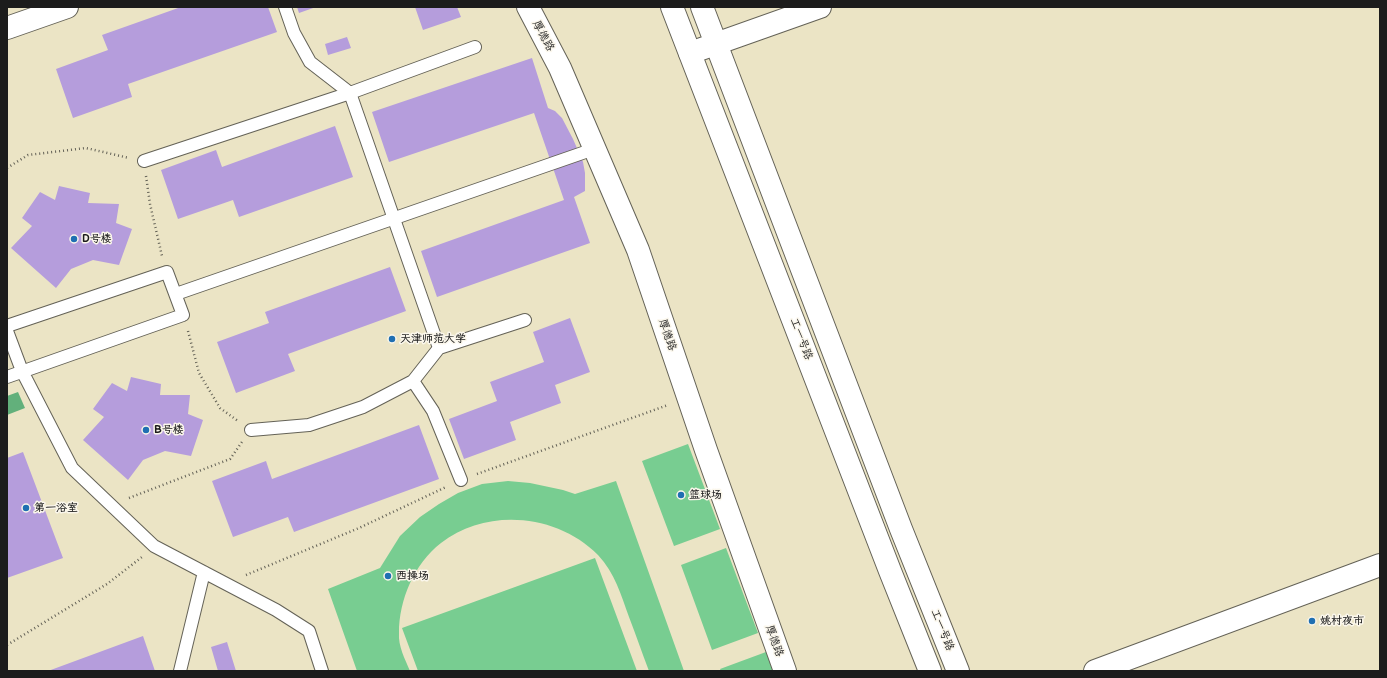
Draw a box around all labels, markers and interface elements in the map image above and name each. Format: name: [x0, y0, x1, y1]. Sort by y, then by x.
street label: 厚德路: [529, 18, 557, 54]
place label: D号楼: [82, 232, 112, 246]
marker: D号楼: [69, 234, 79, 244]
street label: 工一号路: [787, 316, 815, 362]
street label: 厚德路: [655, 317, 679, 353]
place label: 天津师范大学: [400, 332, 466, 346]
marker: 天津师范大学: [387, 334, 397, 344]
place label: B号楼: [154, 423, 184, 437]
marker: B号楼: [141, 425, 151, 435]
place label: 篮球场: [689, 488, 722, 502]
marker: 篮球场: [676, 490, 686, 500]
place label: 第一浴室: [34, 501, 78, 515]
marker: 第一浴室: [21, 503, 31, 513]
place label: 西操场: [396, 569, 429, 583]
marker: 西操场: [383, 571, 393, 581]
street label: 工一号路: [928, 607, 956, 653]
place label: 姚村夜市: [1320, 614, 1364, 628]
marker: 姚村夜市: [1307, 616, 1317, 626]
street label: 厚德路: [762, 623, 786, 659]

